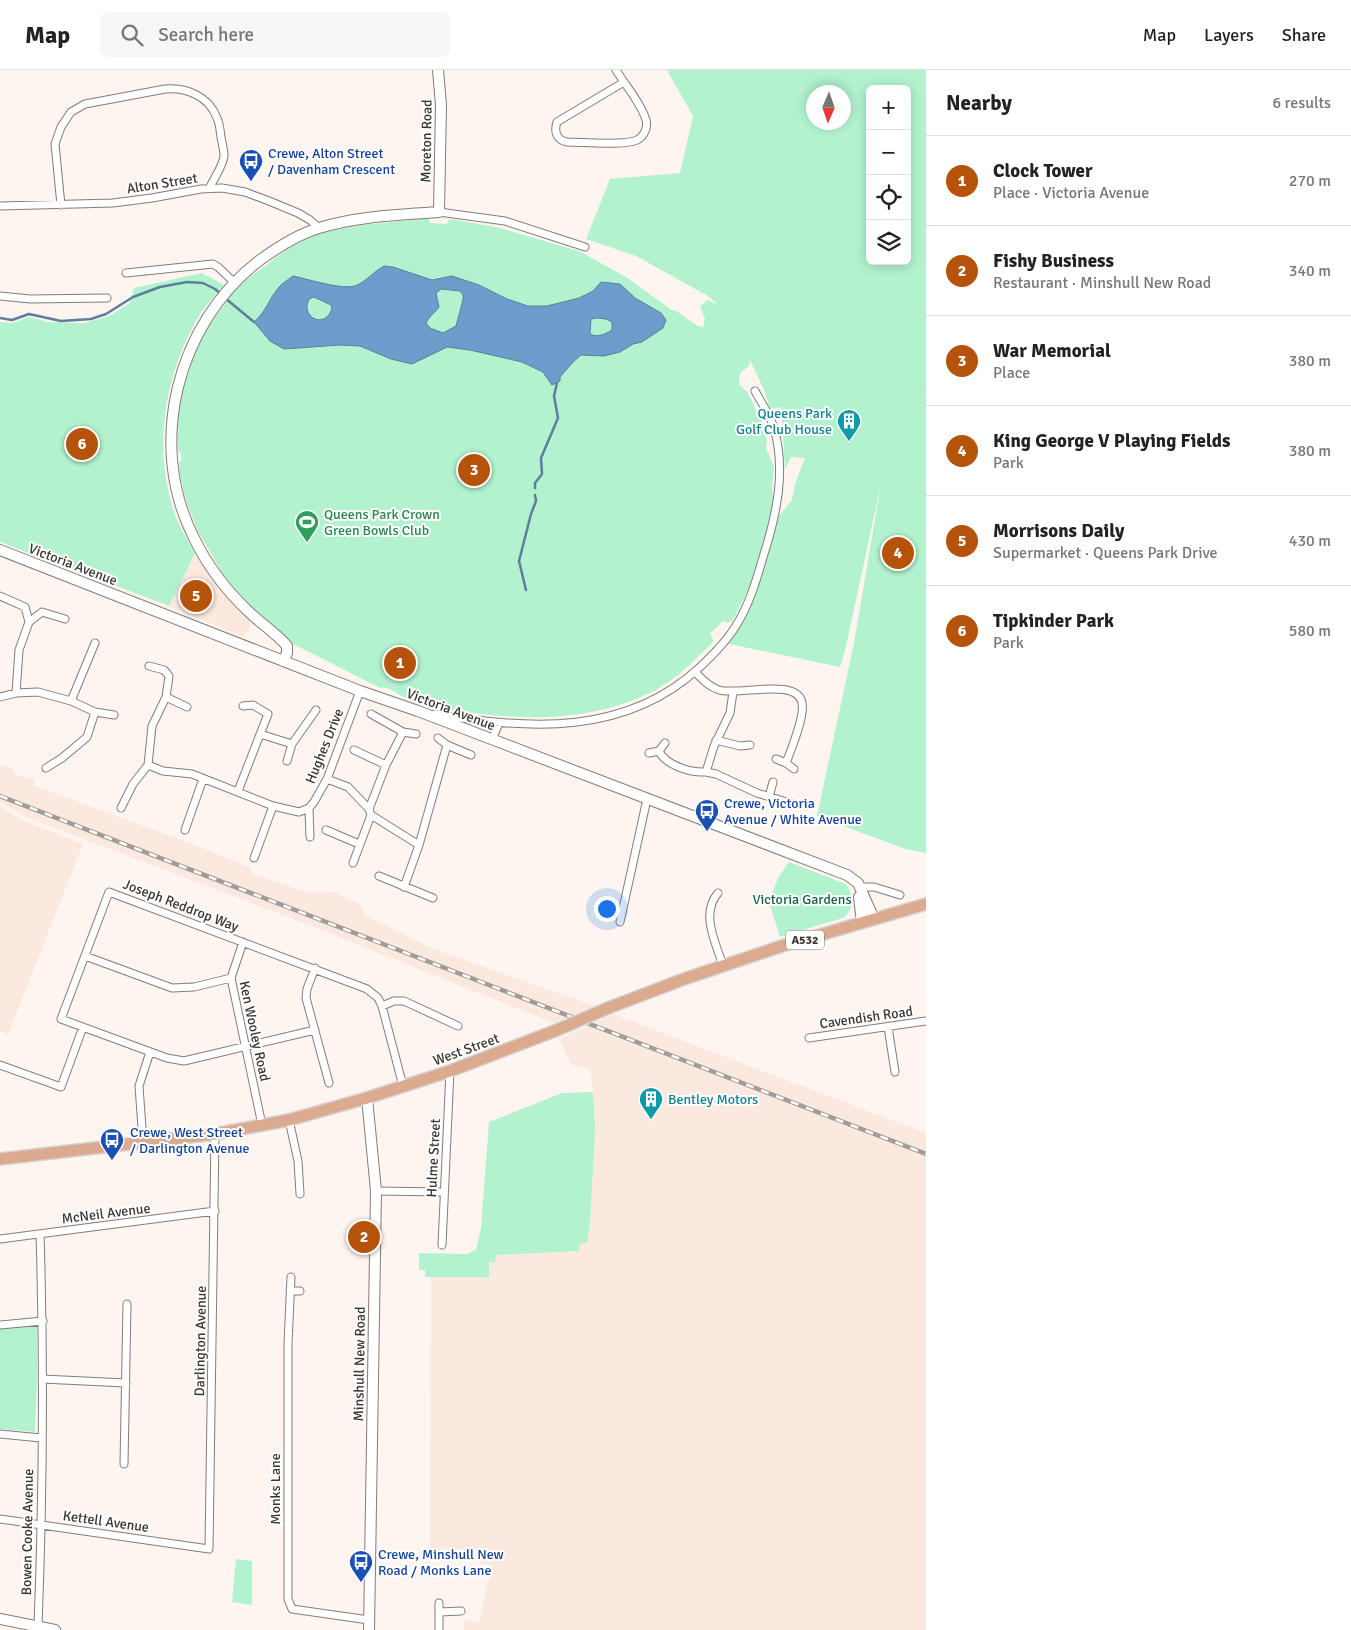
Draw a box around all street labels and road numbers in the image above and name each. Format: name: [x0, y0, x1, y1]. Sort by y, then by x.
street label: Moreton Road: [417, 99, 436, 183]
street label: Alton Street: [125, 169, 199, 197]
street label: Victoria Avenue: [26, 540, 120, 589]
street label: Victoria Avenue: [404, 685, 498, 734]
street label: Hughes Drive: [302, 706, 347, 786]
street label: Joseph Reddrop Way: [121, 876, 241, 935]
road number: A532: [786, 930, 824, 950]
street label: Ken Wooley Road: [236, 979, 273, 1083]
street label: Cavendish Road: [818, 1003, 914, 1032]
street label: West Street: [431, 1030, 502, 1069]
street label: Hulme Street: [423, 1118, 444, 1198]
street label: McNeil Avenue: [61, 1200, 151, 1227]
street label: Darlington Avenue: [191, 1286, 210, 1396]
street label: Minshull New Road: [350, 1306, 369, 1422]
street label: Monks Lane: [267, 1453, 284, 1525]
street label: Bowen Cooke Avenue: [18, 1468, 37, 1596]
street label: Kettell Avenue: [62, 1507, 150, 1536]

